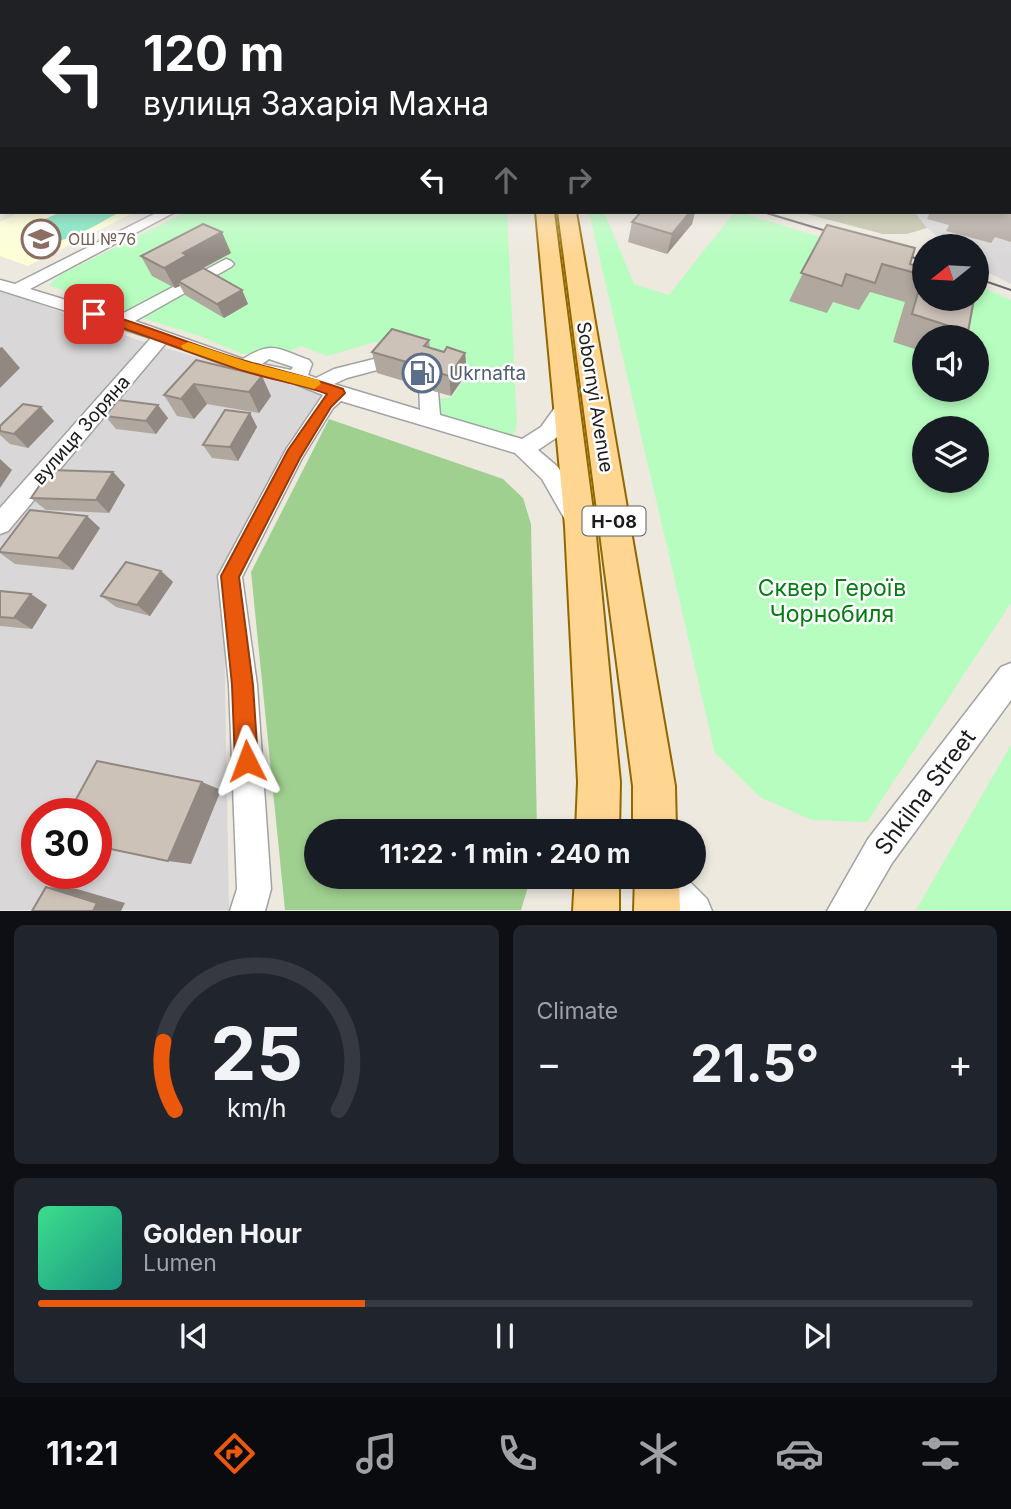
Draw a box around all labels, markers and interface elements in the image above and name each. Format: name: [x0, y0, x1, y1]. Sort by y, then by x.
text: 120 m: [143, 24, 284, 83]
icon: left: [28, 28, 119, 119]
text: вулиця Захарія Махна: [143, 84, 489, 123]
icon: left: [414, 161, 452, 199]
icon: ahead: [487, 161, 525, 199]
icon: right: [560, 161, 598, 199]
school or university icon: ОШ №76: [20, 218, 62, 260]
place label: ОШ №76: [68, 229, 136, 249]
north arrow: [912, 234, 989, 312]
map controls: [912, 234, 989, 493]
pin: [64, 284, 124, 344]
icon: arrive: [75, 295, 113, 333]
street label: Sobornyi Avenue: [572, 320, 618, 474]
button: sound: [912, 325, 989, 402]
fuel station icon: Ukrnafta: [401, 352, 443, 394]
place label: Ukrnafta: [449, 362, 526, 385]
street label: вулиця Зоряна: [27, 371, 135, 489]
button: layers: [912, 416, 989, 493]
road number: Н-08: [582, 506, 646, 536]
park label: Сквер Героїв Чорнобиля: [758, 574, 906, 628]
street label: Shkilna Street: [869, 723, 982, 860]
position arrow: [210, 724, 284, 798]
speed limit sign: 30: [21, 798, 112, 889]
text: 11:22 · 1 min · 240 m: [379, 838, 631, 869]
text: Climate: [537, 997, 618, 1025]
text: 25: [210, 1010, 302, 1099]
text: 21.5°: [690, 1032, 819, 1095]
text: −: [537, 1040, 562, 1086]
text: +: [948, 1040, 973, 1086]
text: km/h: [227, 1093, 286, 1123]
text: Golden Hour: [143, 1218, 302, 1249]
text: Lumen: [143, 1249, 217, 1277]
icon: previous: [175, 1317, 213, 1355]
icon: pause: [486, 1317, 524, 1355]
icon: next: [798, 1317, 836, 1355]
icon: directions: [210, 1429, 259, 1478]
icon: music: [352, 1429, 401, 1478]
icon: phone: [493, 1429, 542, 1478]
icon: climate: [634, 1429, 683, 1478]
icon: car: [775, 1429, 824, 1478]
icon: filters: [916, 1429, 965, 1478]
text: 11:21: [46, 1434, 118, 1473]

